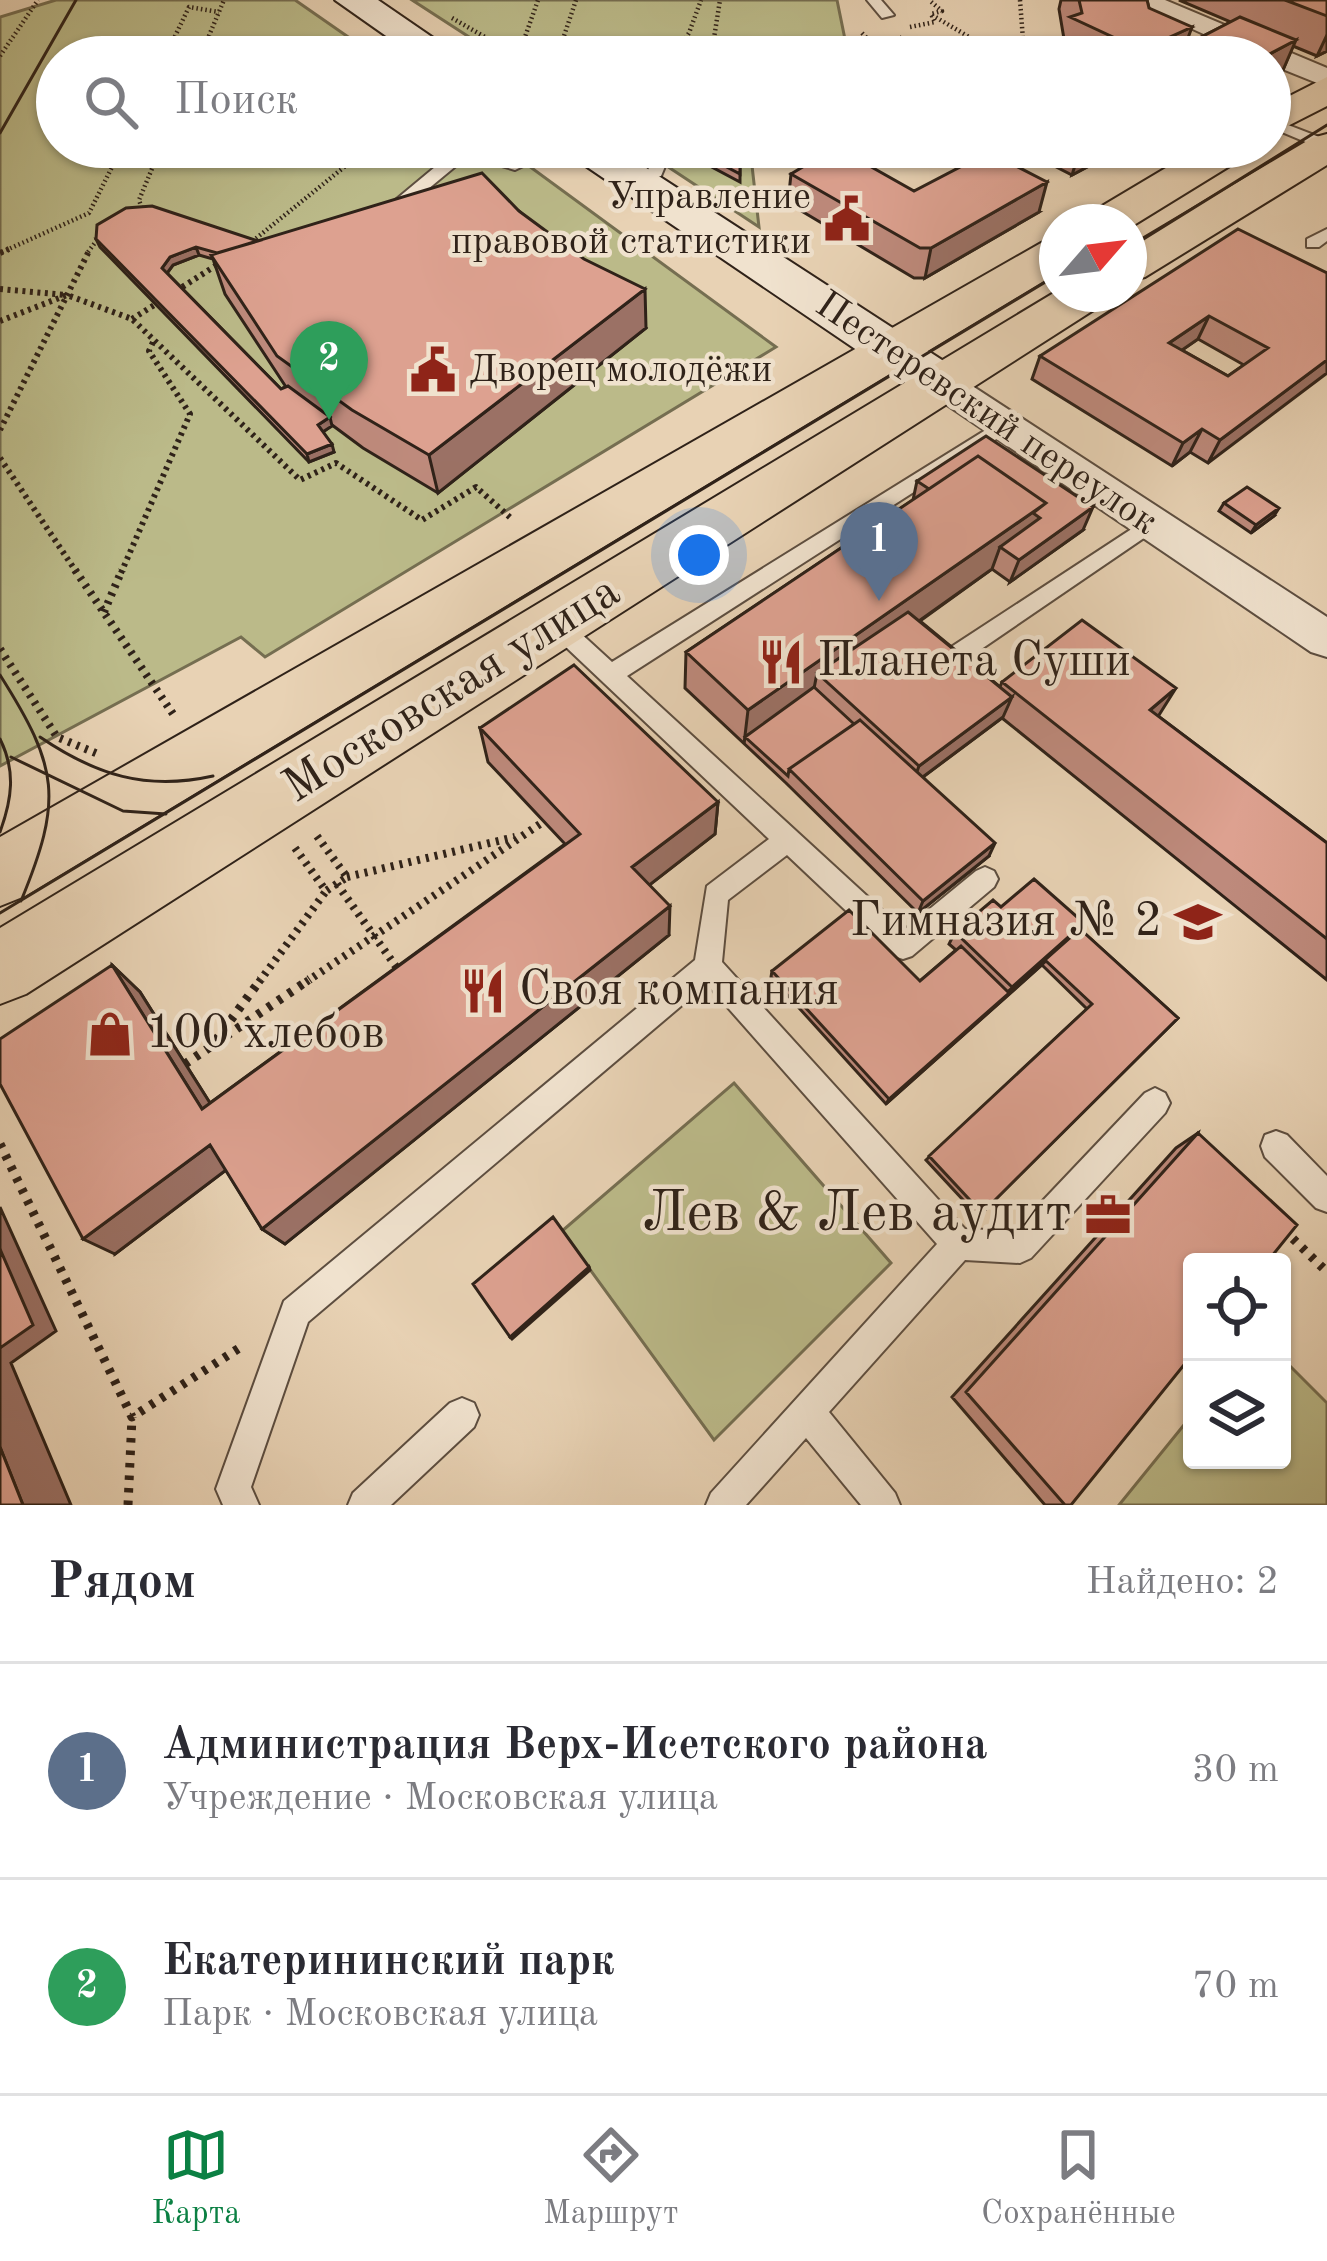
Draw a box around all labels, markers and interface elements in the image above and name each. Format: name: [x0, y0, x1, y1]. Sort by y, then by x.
search box: [36, 36, 1291, 168]
icon: search: [78, 69, 144, 135]
text: Поиск: [174, 79, 298, 124]
place label: Управление правовой статистики: [451, 178, 811, 262]
public building icon: Управление правовой статистики: [822, 194, 872, 244]
north arrow: [1039, 204, 1147, 312]
street label: Пестеревский переулок: [808, 285, 1164, 543]
pin: 2: [290, 321, 368, 420]
public building icon: Дворец молодёжи: [408, 345, 458, 395]
place label: Дворец молодёжи: [469, 351, 772, 390]
pin: 1: [840, 502, 918, 601]
your location: [669, 525, 729, 585]
street label: Московская улица: [276, 567, 628, 813]
restaurant icon: Планета Суши: [756, 637, 806, 687]
place label: Планета Суши: [817, 638, 1131, 686]
school or university icon: Гимназия № 2: [1173, 897, 1223, 947]
place label: Гимназия № 2: [850, 898, 1162, 946]
restaurant icon: Своя компания: [458, 966, 508, 1016]
place label: Своя компания: [519, 967, 839, 1015]
shop icon: 100 хлебов: [85, 1009, 135, 1059]
place label: 100 хлебов: [146, 1010, 385, 1058]
place label: Лев & Лев аудит: [642, 1187, 1072, 1244]
office icon: Лев & Лев аудит: [1083, 1190, 1133, 1240]
map controls: [1183, 1253, 1291, 1469]
button: locate: [1183, 1253, 1291, 1361]
button: layers: [1183, 1361, 1291, 1469]
text: Рядом: [48, 1558, 196, 1609]
text: Найдено: 2: [1086, 1563, 1279, 1602]
text: Администрация Верх-Исетского района: [162, 1724, 988, 1769]
text: 1: [76, 1751, 98, 1790]
text: 30 m: [1192, 1751, 1279, 1790]
text: Учреждение · Московская улица: [162, 1779, 718, 1818]
text: Екатерининский парк: [162, 1940, 615, 1985]
text: 2: [76, 1967, 98, 2006]
text: 70 m: [1192, 1967, 1279, 2006]
text: Парк · Московская улица: [162, 1995, 598, 2034]
tab: Карта: [151, 2122, 241, 2235]
tab: Маршрут: [543, 2122, 679, 2235]
tab: Сохранённые: [981, 2122, 1176, 2235]

